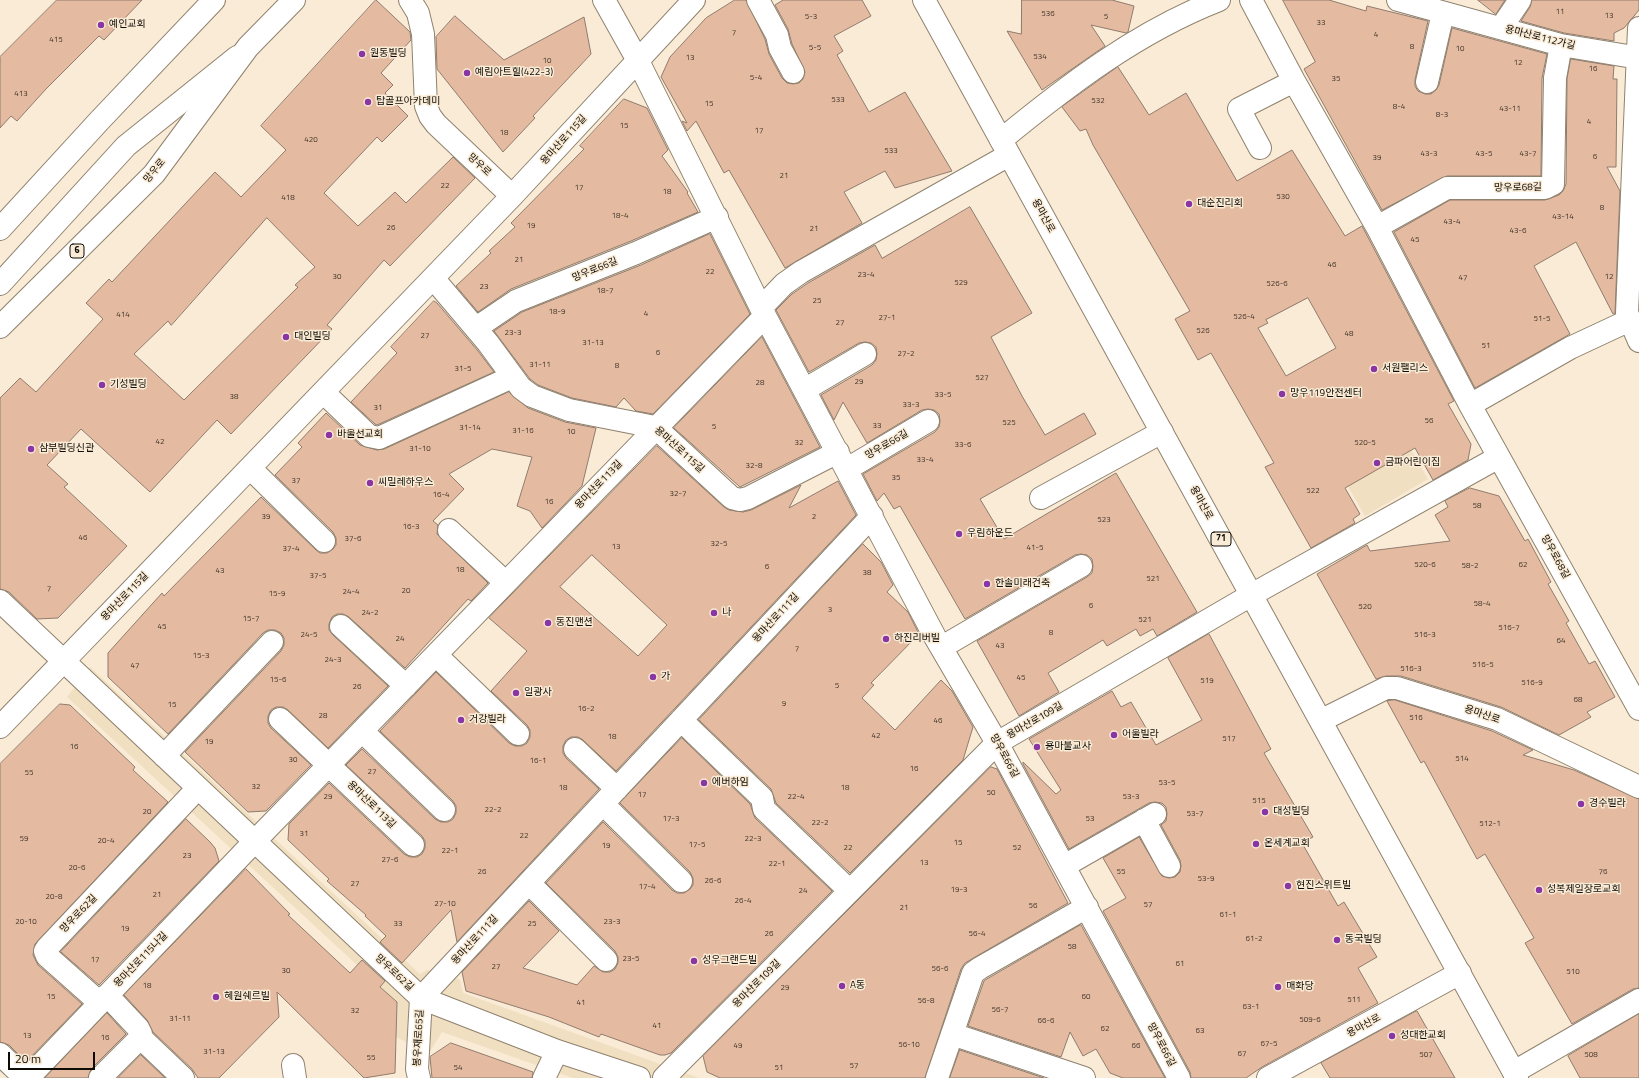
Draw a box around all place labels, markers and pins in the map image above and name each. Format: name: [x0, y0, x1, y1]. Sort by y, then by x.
place label: 예인교회: [109, 19, 146, 31]
marker: 예인교회: [96, 20, 106, 30]
place label: 원동빌딩: [370, 48, 407, 60]
marker: 원동빌딩: [357, 49, 367, 59]
place label: 예림아트힐(422-3): [475, 67, 553, 79]
marker: 예림아트힐(422-3): [462, 68, 472, 78]
place label: 탑골프아카데미: [376, 96, 440, 108]
marker: 탑골프아카데미: [363, 97, 373, 107]
place label: 대순진리회: [1197, 198, 1243, 210]
marker: 대순진리회: [1184, 199, 1194, 209]
place label: 대인빌딩: [294, 331, 331, 343]
marker: 대인빌딩: [281, 332, 291, 342]
place label: 서원팰리스: [1382, 363, 1428, 375]
marker: 서원팰리스: [1369, 364, 1379, 374]
place label: 기성빌딩: [110, 379, 147, 391]
marker: 기성빌딩: [97, 380, 107, 390]
place label: 망우119안전센터: [1290, 388, 1362, 400]
marker: 망우119안전센터: [1277, 389, 1287, 399]
place label: 바울선교회: [337, 429, 383, 441]
marker: 바울선교회: [324, 430, 334, 440]
place label: 삼부빌딩신관: [39, 443, 94, 455]
marker: 삼부빌딩신관: [26, 444, 36, 454]
place label: 금파어린이집: [1385, 457, 1440, 469]
marker: 금파어린이집: [1372, 458, 1382, 468]
place label: 씨밀레하우스: [378, 477, 433, 489]
marker: 씨밀레하우스: [365, 478, 375, 488]
place label: 우림하운드: [967, 528, 1013, 540]
marker: 우림하운드: [954, 529, 964, 539]
place label: 한솔미래건축: [995, 578, 1050, 590]
marker: 한솔미래건축: [982, 579, 992, 589]
place label: 나: [722, 607, 731, 619]
marker: 나: [709, 608, 719, 618]
place label: 동진맨션: [556, 617, 593, 629]
marker: 동진맨션: [543, 618, 553, 628]
place label: 하진리버빌: [894, 633, 940, 645]
marker: 하진리버빌: [881, 634, 891, 644]
place label: 가: [661, 671, 670, 683]
marker: 가: [648, 672, 658, 682]
place label: 일광사: [524, 687, 552, 699]
marker: 일광사: [511, 688, 521, 698]
place label: 거강빌라: [469, 714, 506, 726]
marker: 거강빌라: [456, 715, 466, 725]
place label: 어울빌라: [1122, 729, 1159, 741]
marker: 어울빌라: [1109, 730, 1119, 740]
place label: 용마불교사: [1045, 741, 1091, 753]
marker: 용마불교사: [1032, 742, 1042, 752]
place label: 에버하임: [712, 777, 749, 789]
marker: 에버하임: [699, 778, 709, 788]
place label: 경수빌라: [1589, 798, 1626, 810]
marker: 경수빌라: [1576, 799, 1586, 809]
place label: 대성빌딩: [1273, 806, 1310, 818]
marker: 대성빌딩: [1260, 807, 1270, 817]
place label: 온세계교회: [1264, 838, 1310, 850]
marker: 온세계교회: [1251, 839, 1261, 849]
place label: 현진스위트빌: [1296, 880, 1351, 892]
marker: 현진스위트빌: [1283, 881, 1293, 891]
place label: 성복제일장로교회: [1547, 884, 1621, 896]
marker: 성복제일장로교회: [1534, 885, 1544, 895]
place label: 동국빌딩: [1345, 934, 1382, 946]
marker: 동국빌딩: [1332, 935, 1342, 945]
place label: 성우그랜드빌: [702, 955, 757, 967]
marker: 성우그랜드빌: [689, 956, 699, 966]
place label: A동: [850, 980, 865, 992]
marker: A동: [837, 981, 847, 991]
place label: 매화당: [1286, 981, 1314, 993]
marker: 매화당: [1273, 982, 1283, 992]
place label: 혜원쉐르빌: [224, 991, 270, 1003]
marker: 혜원쉐르빌: [211, 992, 221, 1002]
place label: 성대한교회: [1400, 1030, 1446, 1042]
marker: 성대한교회: [1387, 1031, 1397, 1041]

